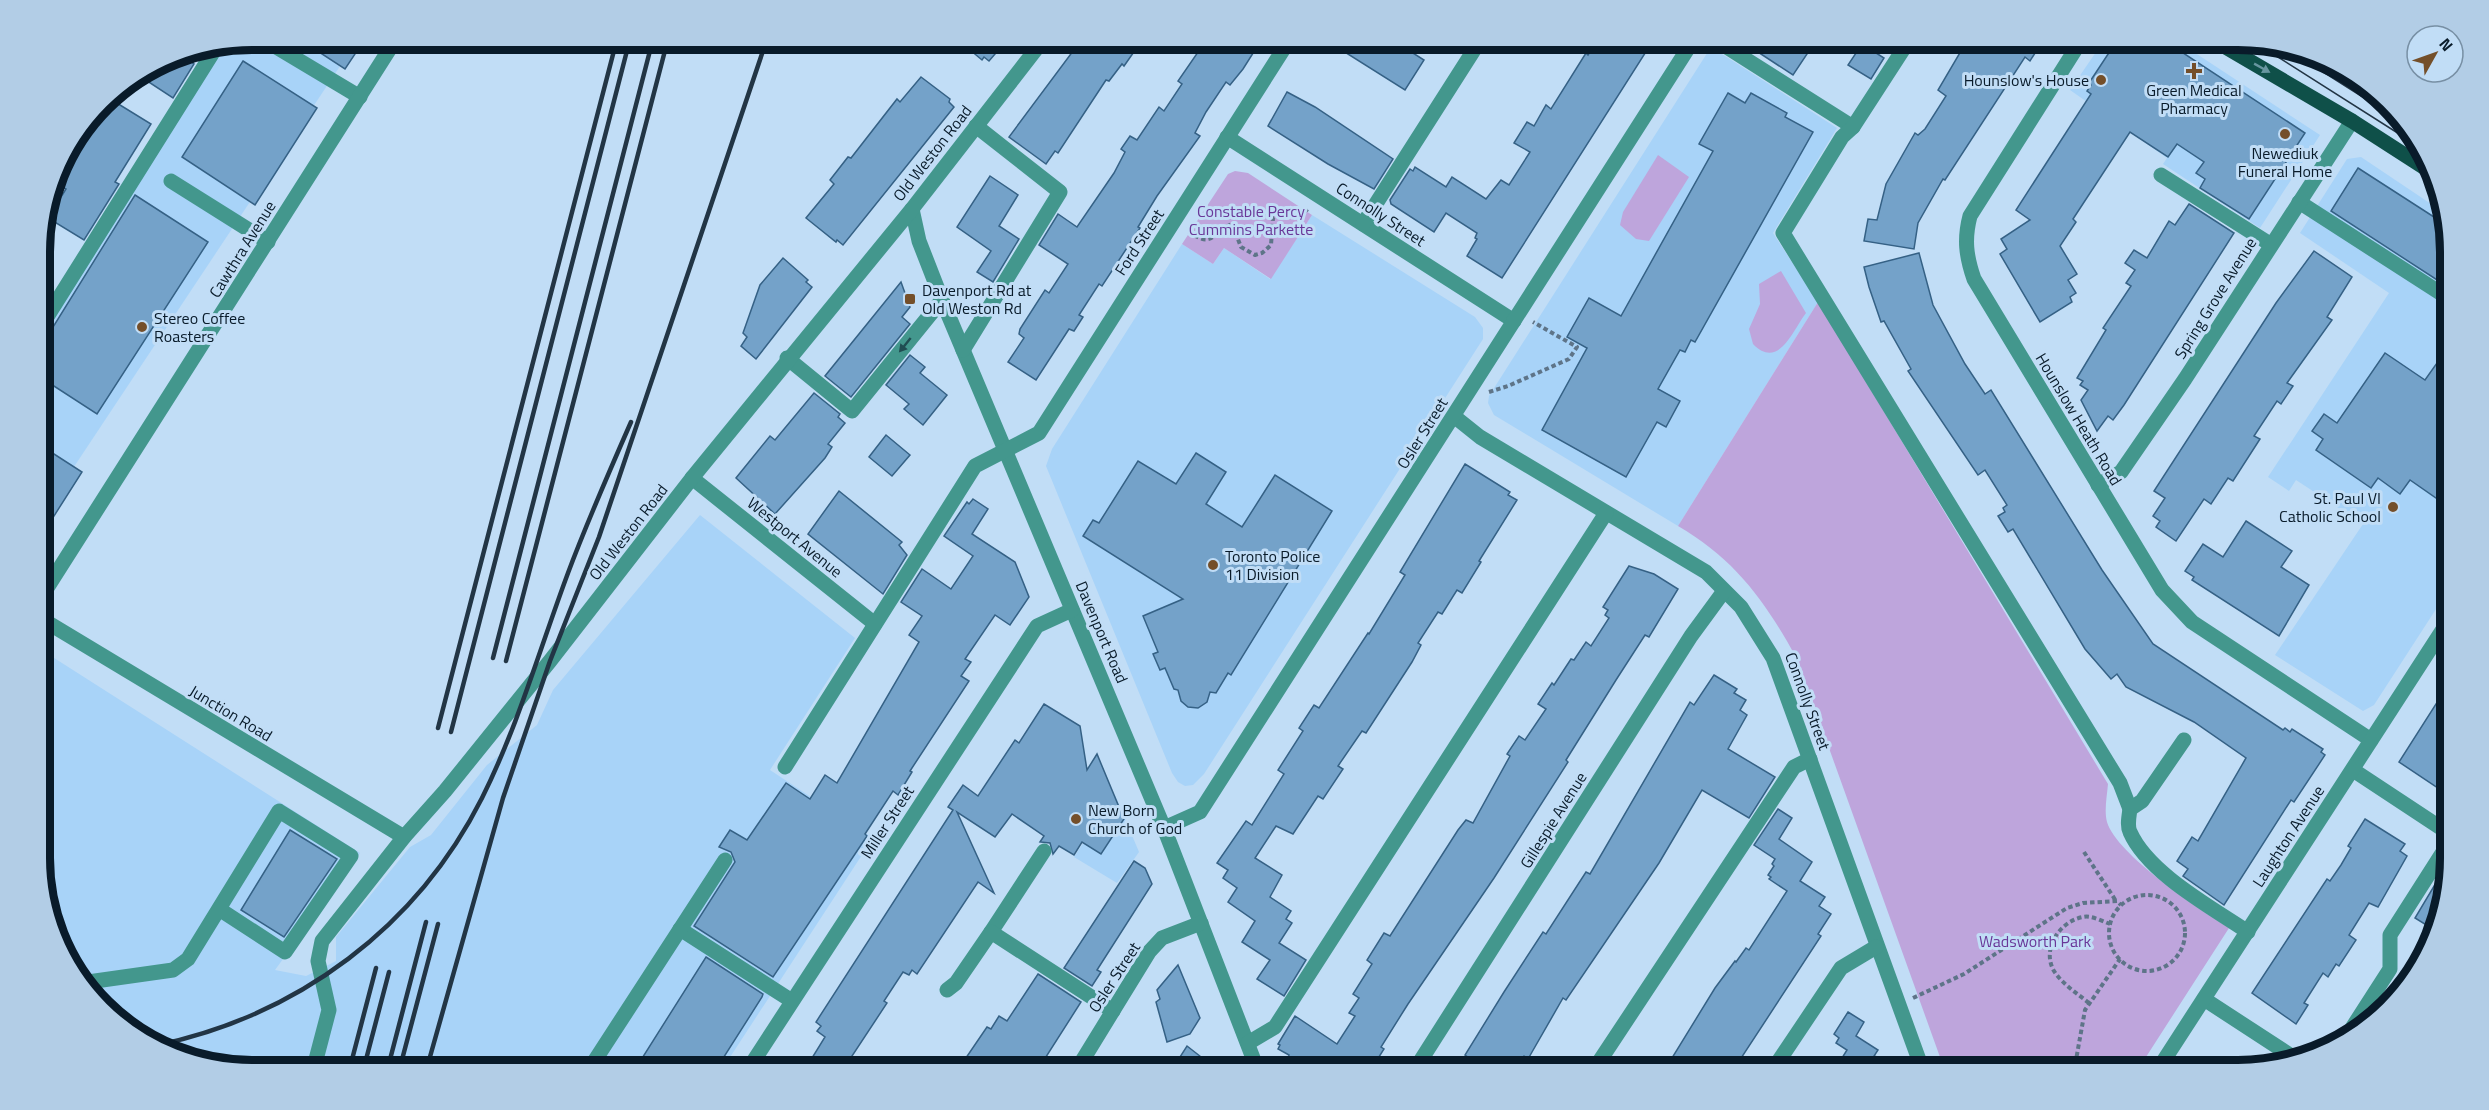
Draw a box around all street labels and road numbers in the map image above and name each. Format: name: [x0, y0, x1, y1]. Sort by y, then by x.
street label: Old Weston Road: [887, 100, 977, 206]
street label: Connolly Street: [1331, 176, 1431, 252]
street label: Cawthra Avenue: [203, 196, 281, 302]
street label: Ford Street: [1108, 204, 1170, 280]
street label: Spring Grove Avenue: [2168, 233, 2262, 363]
street label: Hounslow Heath Road: [2030, 348, 2128, 490]
street label: Osler Street: [1391, 392, 1454, 473]
street label: Old Weston Road: [583, 479, 673, 585]
street label: Westport Avenue: [742, 491, 848, 583]
street label: Davenport Road: [1070, 577, 1134, 687]
street label: Connolly Street: [1779, 649, 1837, 754]
street label: Junction Road: [185, 679, 277, 747]
street label: Gillespie Avenue: [1514, 767, 1592, 873]
street label: Miller Street: [854, 780, 920, 863]
street label: Laughton Avenue: [2246, 780, 2330, 892]
street label: Osler Street: [1082, 937, 1146, 1017]

